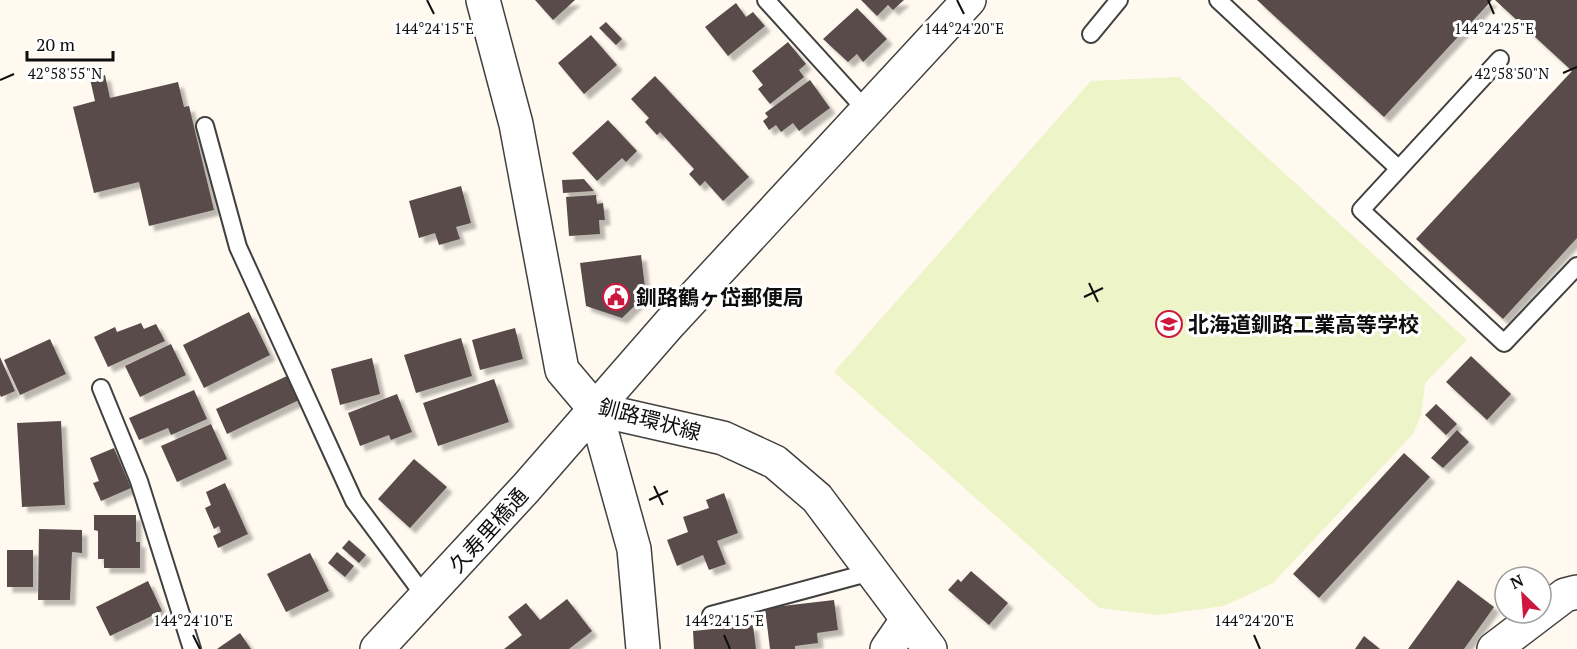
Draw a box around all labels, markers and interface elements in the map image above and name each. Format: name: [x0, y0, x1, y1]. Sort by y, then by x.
text: 144°24'15"E: [394, 18, 474, 38]
text: 144°24'20"E: [924, 18, 1004, 38]
text: 144°24'25"E: [1454, 18, 1534, 38]
scale bar: [27, 24, 112, 62]
text: 20 m: [36, 32, 76, 56]
text: 42°58'55"N: [28, 63, 102, 83]
text: 42°58'50"N: [1475, 63, 1549, 83]
public building icon: 釧路鶴ヶ岱郵便局: [601, 282, 631, 312]
place label: 釧路鶴ヶ岱郵便局: [636, 283, 804, 311]
school or university icon: 北海道釧路工業高等学校: [1154, 309, 1184, 339]
place label: 北海道釧路工業高等学校: [1188, 310, 1419, 338]
street label: 釧路環状線: [596, 392, 704, 446]
street label: 久寿里橋通: [442, 482, 534, 578]
north arrow: [1493, 565, 1553, 625]
text: N: [1507, 569, 1527, 594]
text: 144°24'10"E: [153, 610, 233, 630]
text: 144°24'15"E: [684, 610, 764, 630]
text: 144°24'20"E: [1214, 610, 1294, 630]

